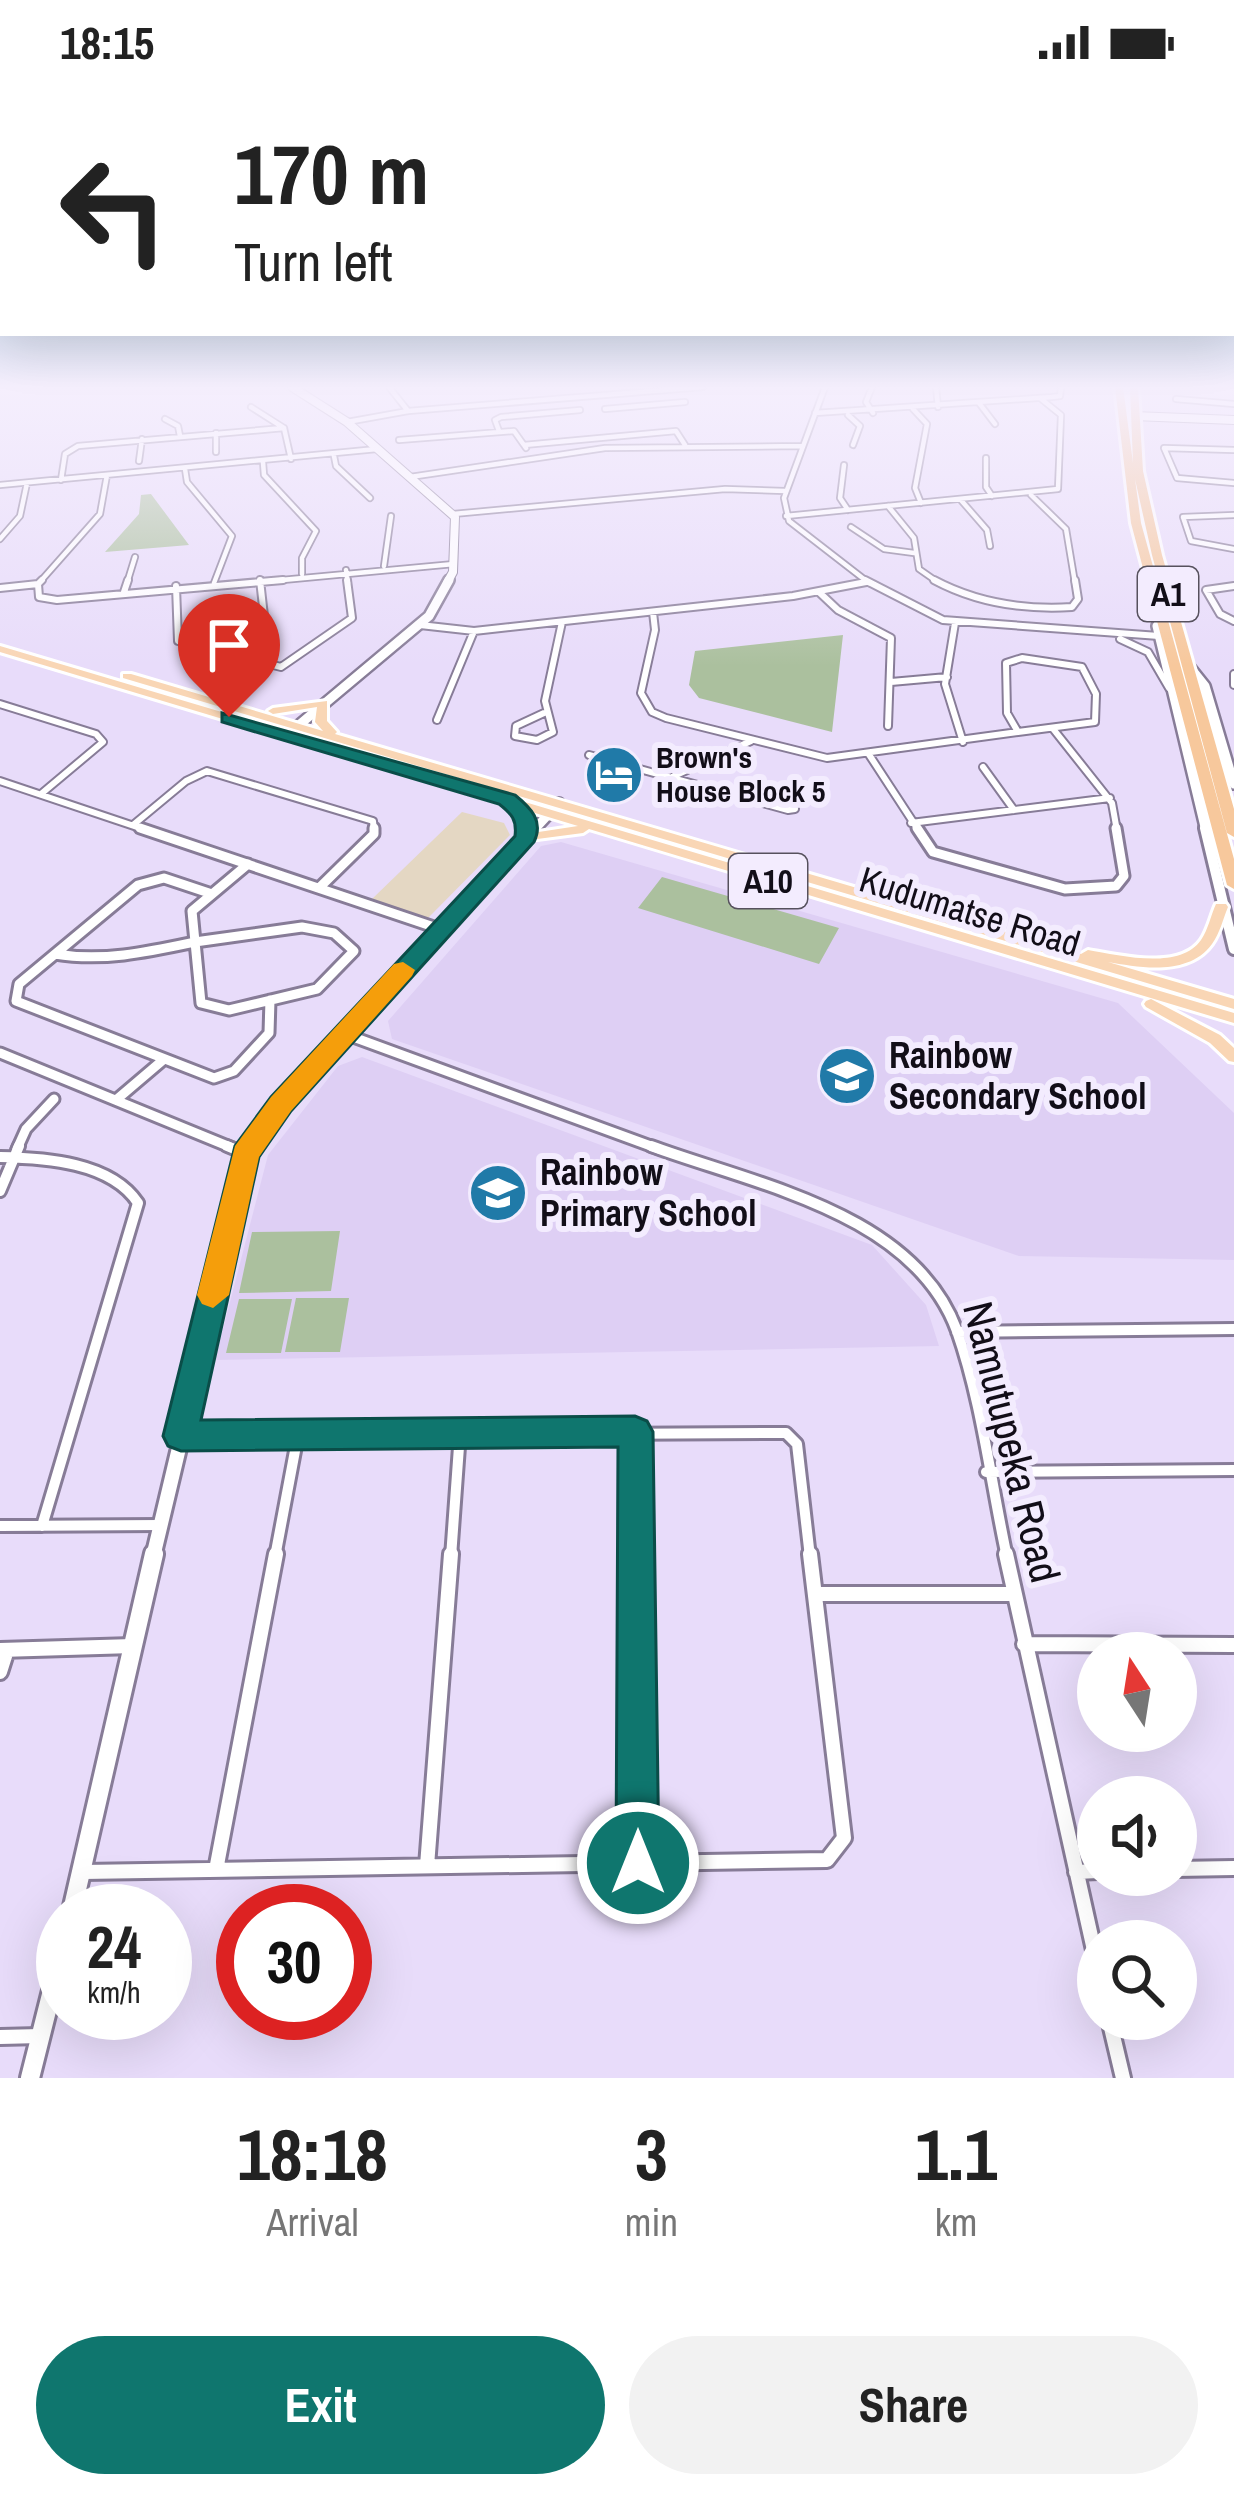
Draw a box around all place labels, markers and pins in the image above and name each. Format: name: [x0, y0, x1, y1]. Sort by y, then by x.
pin: [178, 594, 280, 717]
place label: Brown's House Block 5: [656, 737, 826, 811]
hotel icon: Brown's House Block 5: [583, 744, 645, 806]
place label: Rainbow Secondary School: [889, 1031, 1147, 1120]
school or university icon: Rainbow Secondary School: [816, 1045, 878, 1107]
place label: Rainbow Primary School: [540, 1148, 757, 1237]
school or university icon: Rainbow Primary School: [467, 1162, 529, 1224]

